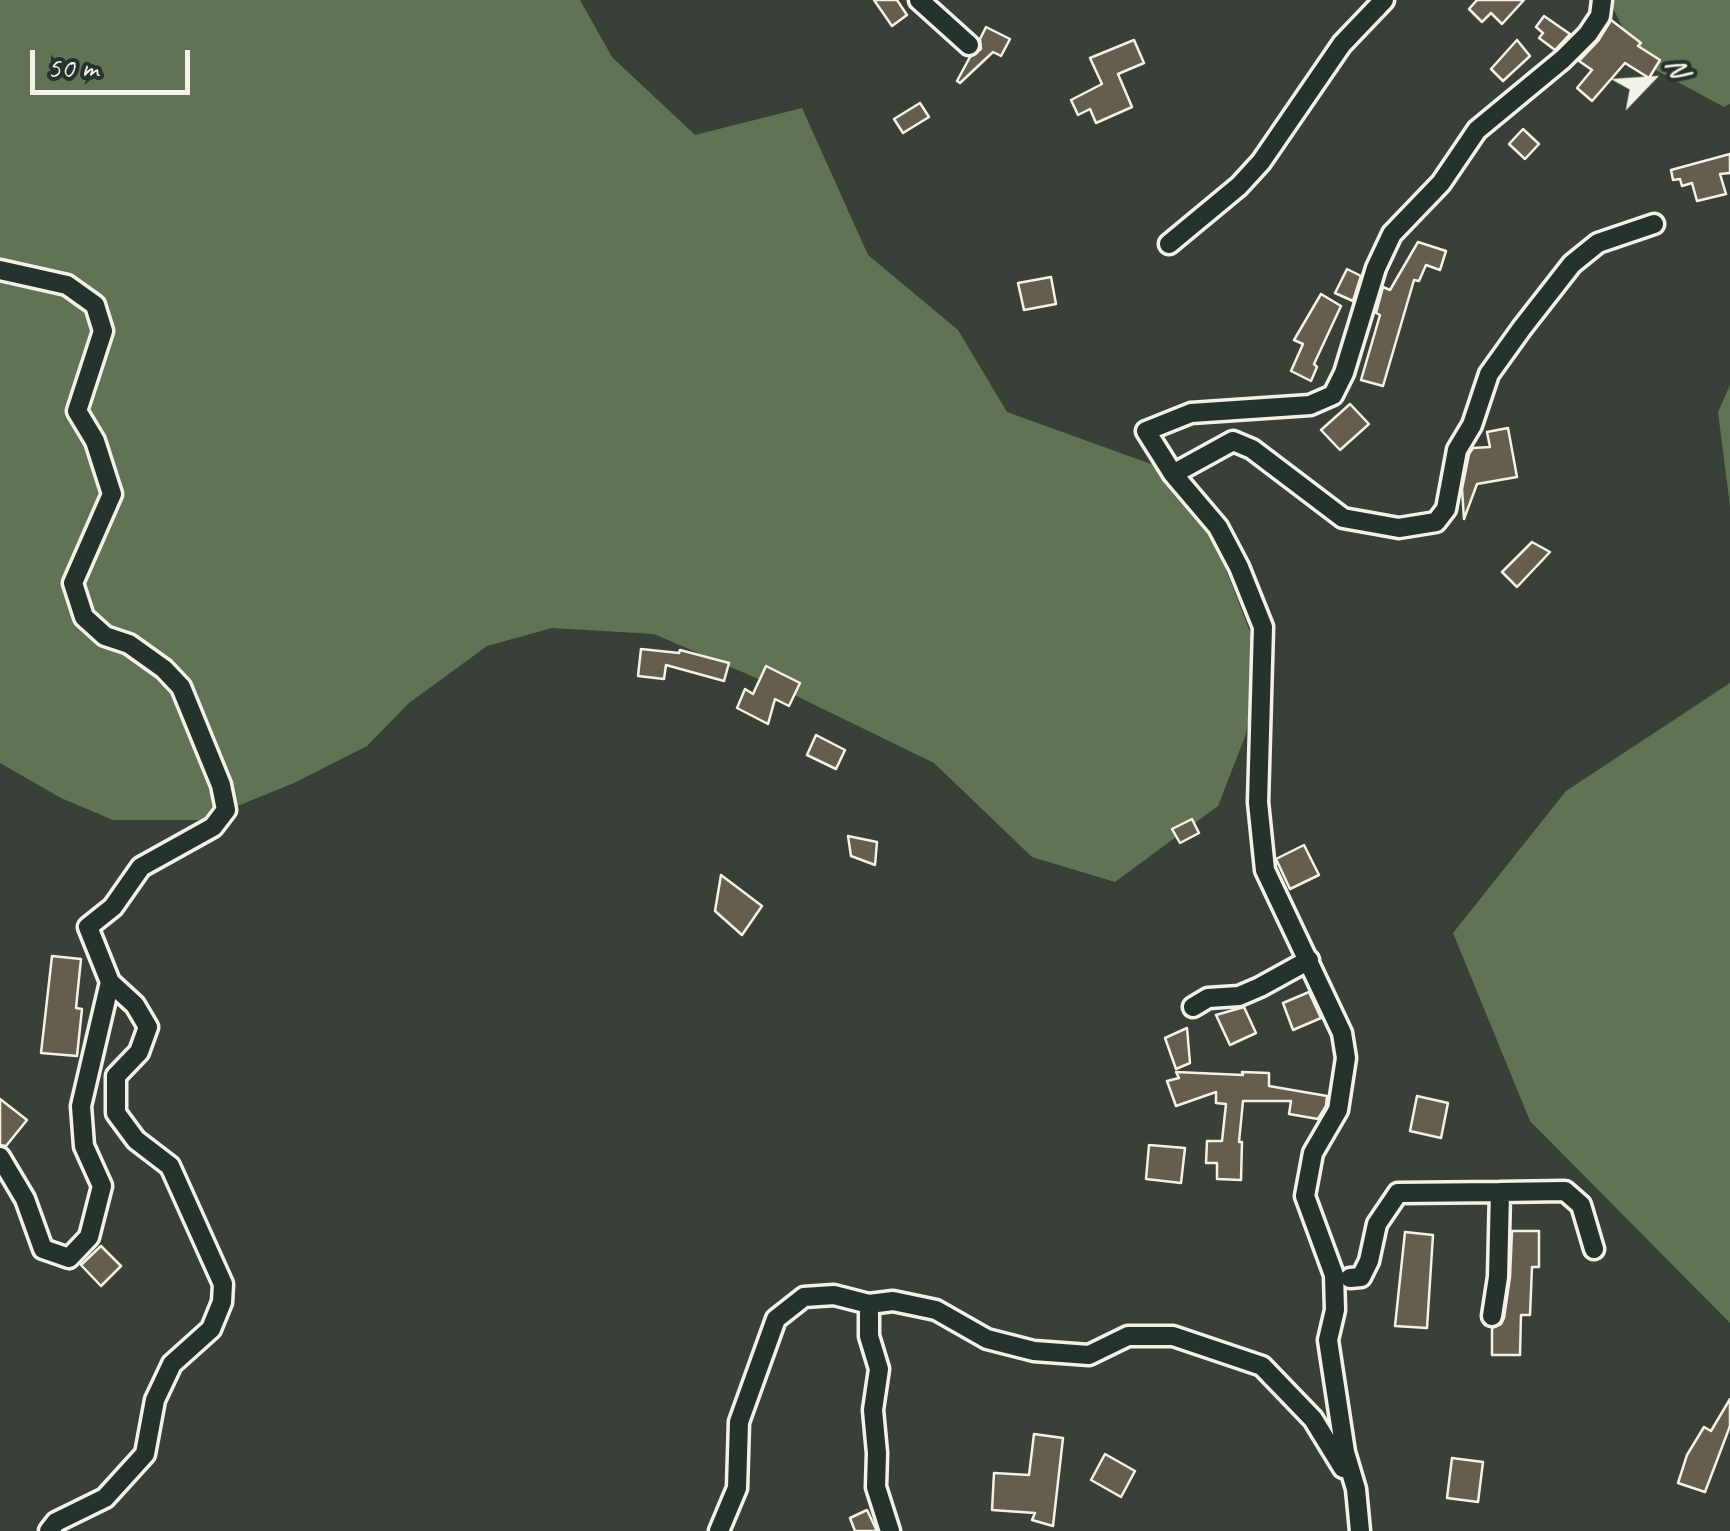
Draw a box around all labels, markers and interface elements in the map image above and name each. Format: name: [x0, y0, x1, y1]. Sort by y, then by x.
scale bar: [35, 30, 195, 92]
north arrow: [1600, 30, 1700, 130]
text: 50 m: [47, 48, 98, 86]
text: N: [1658, 52, 1697, 82]

